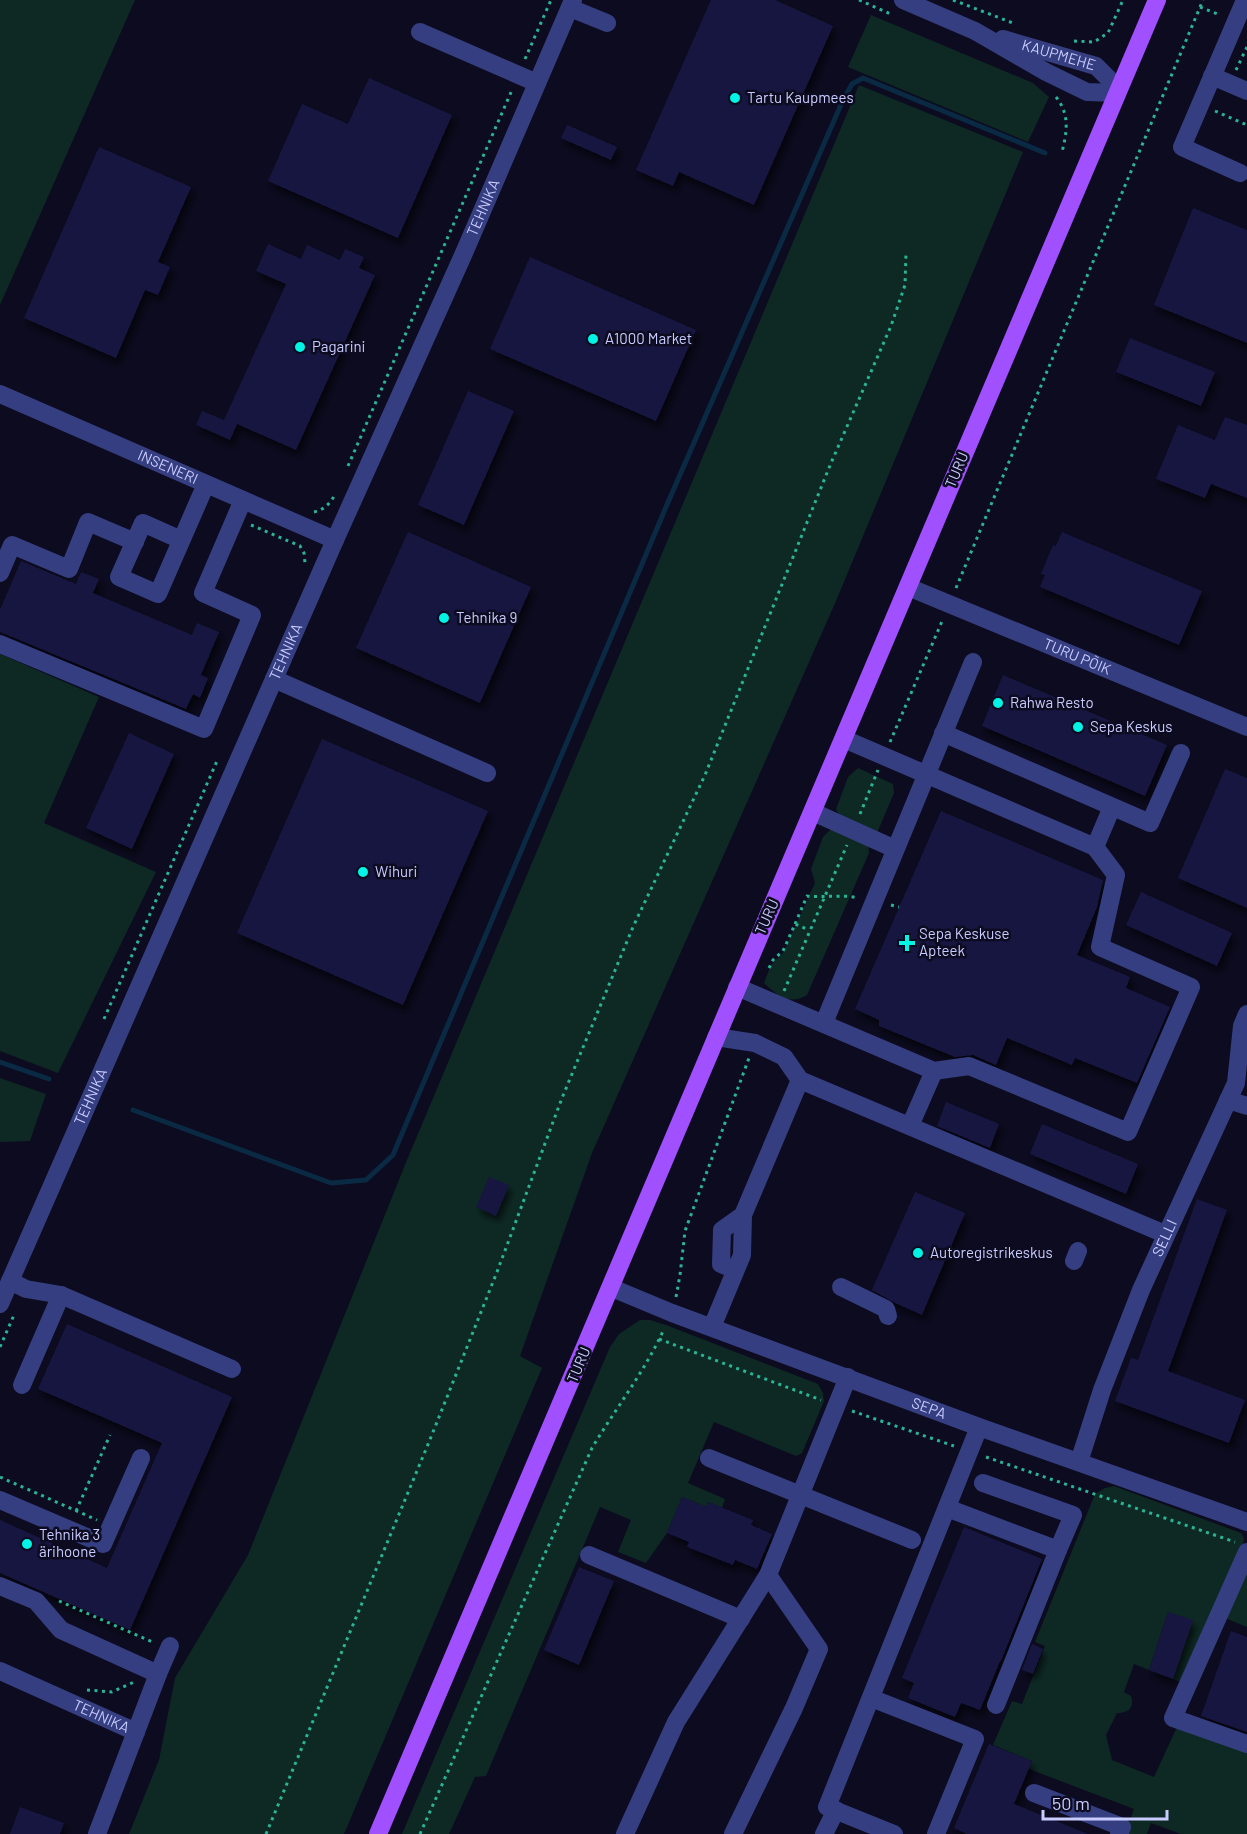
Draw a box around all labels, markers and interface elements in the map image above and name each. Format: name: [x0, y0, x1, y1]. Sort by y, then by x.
street label: KAUPMEHE: [1020, 35, 1098, 73]
place label: Tartu Kaupmees: [747, 88, 854, 106]
marker: Tartu Kaupmees: [728, 91, 742, 105]
street label: TEHNIKA: [462, 176, 503, 239]
place label: A1000 Market: [605, 329, 692, 347]
marker: A1000 Market: [586, 332, 600, 346]
place label: Pagarini: [312, 337, 365, 355]
marker: Pagarini: [293, 340, 307, 354]
street label: INSENERI: [135, 445, 201, 487]
street label: TURU: [941, 449, 972, 490]
place label: Tehnika 9: [456, 608, 517, 626]
marker: Tehnika 9: [437, 611, 451, 625]
street label: TEHNIKA: [265, 620, 305, 683]
street label: TURU PÕIK: [1041, 634, 1114, 678]
place label: Rahwa Resto: [1010, 693, 1094, 711]
marker: Rahwa Resto: [991, 696, 1005, 710]
place label: Sepa Keskus: [1090, 717, 1173, 735]
marker: Sepa Keskus: [1071, 720, 1085, 734]
place label: Wihuri: [375, 862, 417, 880]
marker: Wihuri: [356, 865, 370, 879]
street label: TURU: [750, 896, 782, 937]
place label: Sepa Keskuse Apteek: [919, 924, 1009, 959]
marker: Sepa Keskuse Apteek: [900, 936, 914, 950]
street label: TEHNIKA: [70, 1065, 110, 1128]
street label: SELLI: [1148, 1216, 1180, 1259]
place label: Autoregistrikeskus: [930, 1243, 1053, 1261]
marker: Autoregistrikeskus: [911, 1246, 925, 1260]
street label: TURU: [563, 1344, 594, 1385]
street label: SEPA: [909, 1393, 949, 1422]
place label: Tehnika 3 ärihoone: [39, 1525, 100, 1560]
marker: Tehnika 3 ärihoone: [20, 1537, 34, 1551]
street label: TEHNIKA: [71, 1695, 133, 1736]
scale bar: [1043, 1783, 1168, 1821]
text: 50 m: [1052, 1792, 1090, 1814]

